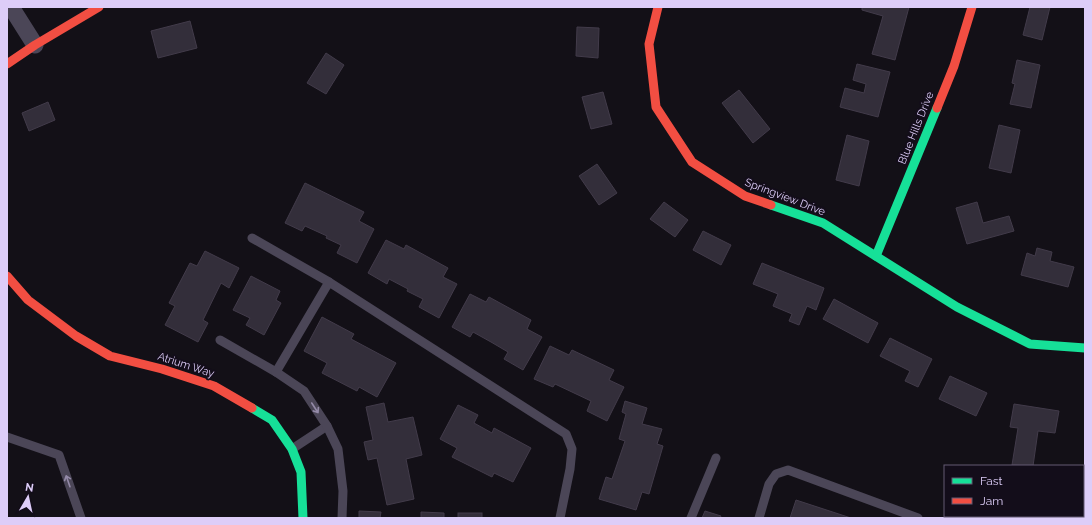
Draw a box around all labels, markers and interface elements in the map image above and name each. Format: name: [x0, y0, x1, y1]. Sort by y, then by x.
street label: Blue Hills Drive: [896, 89, 937, 166]
street label: Springview Drive: [743, 176, 828, 219]
street label: Atrium Way: [156, 350, 216, 380]
one-way arrow: [311, 403, 319, 414]
legend: [944, 465, 1084, 517]
text: Fast: [980, 474, 1003, 488]
one-way arrow: [64, 475, 71, 488]
north arrow: [8, 477, 48, 517]
text: N: [24, 481, 35, 495]
text: Jam: [980, 494, 1003, 508]

